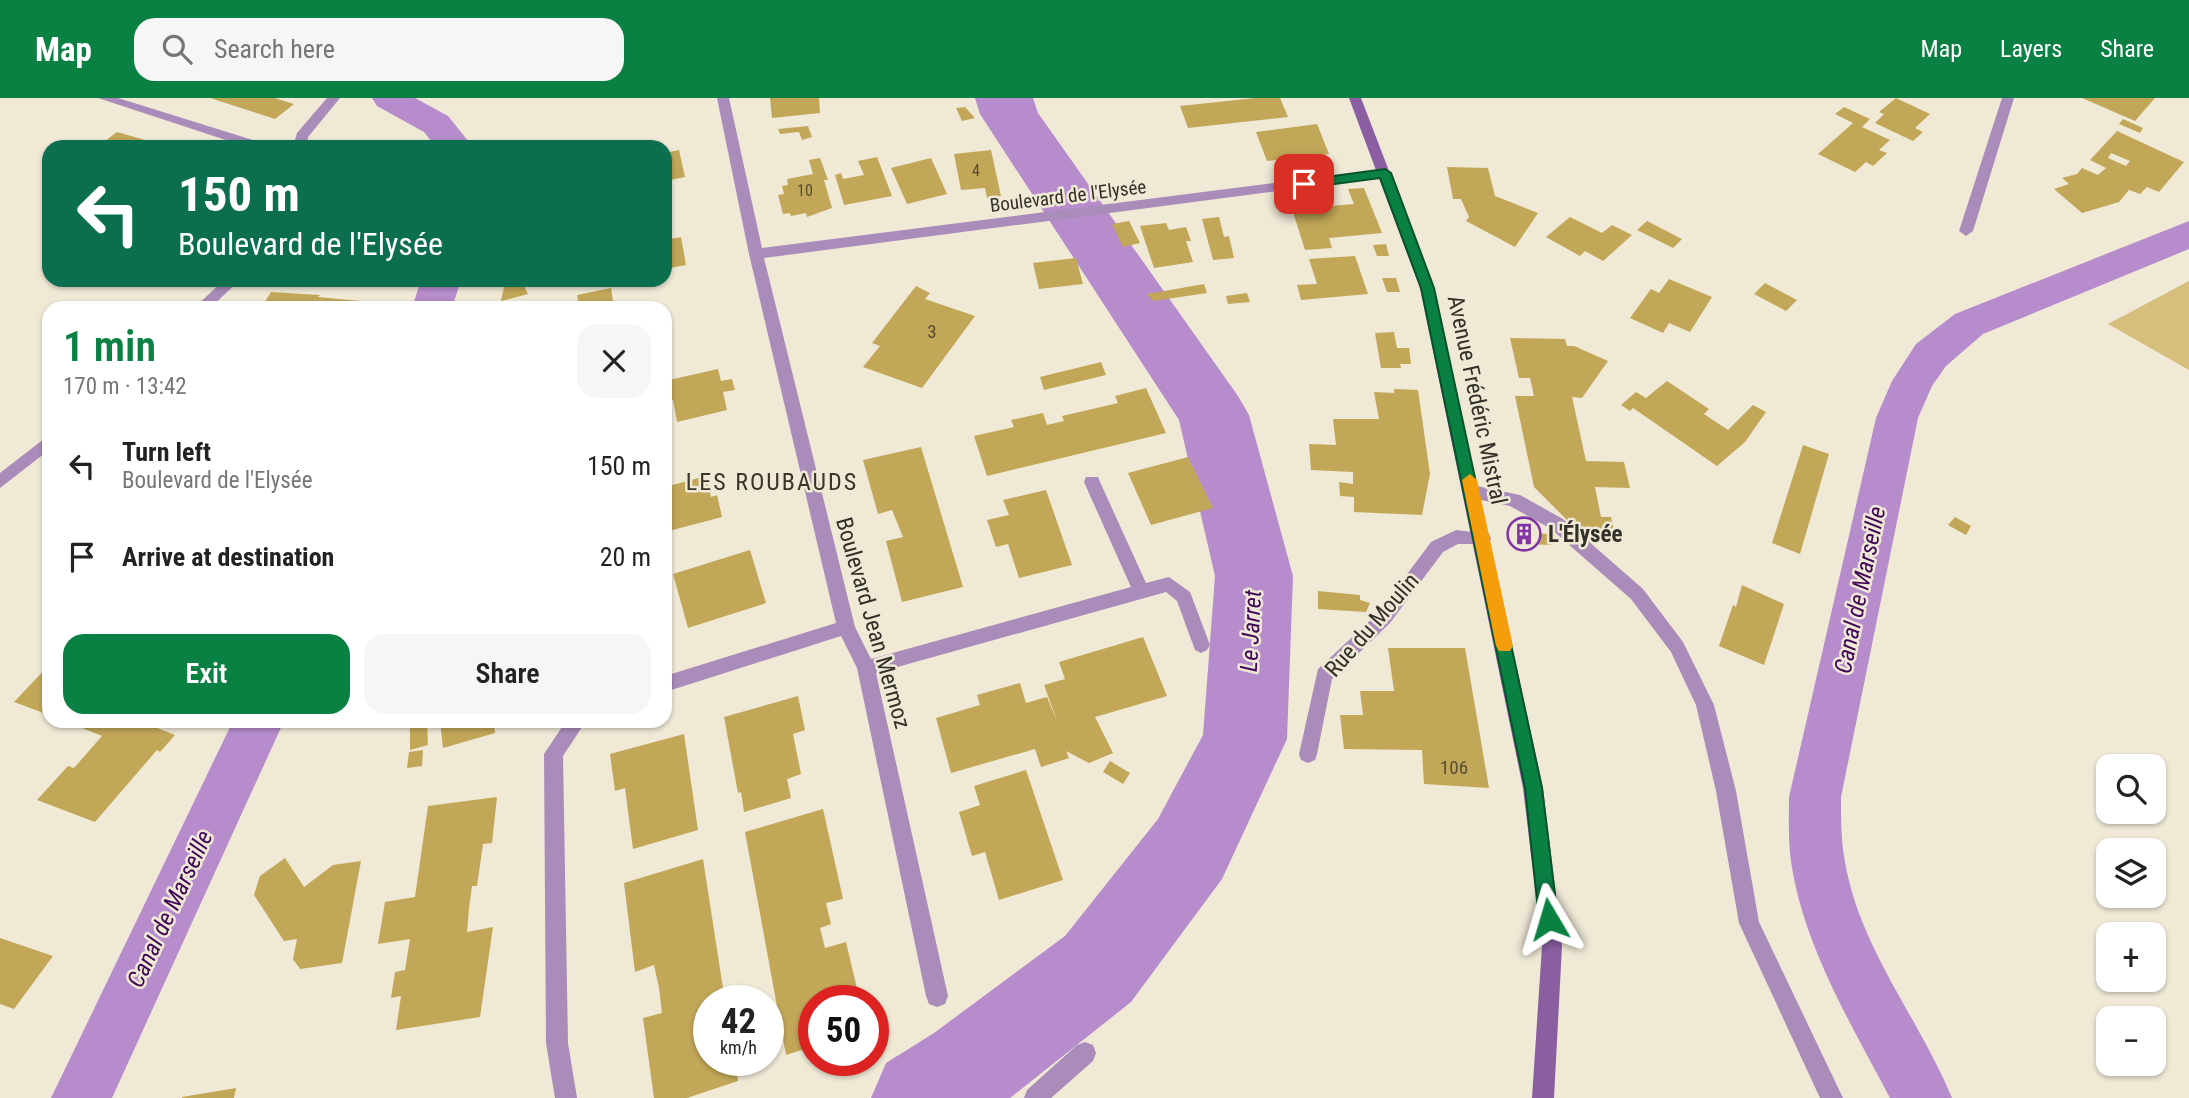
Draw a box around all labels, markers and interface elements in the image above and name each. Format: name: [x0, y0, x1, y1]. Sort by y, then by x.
search box: [134, 18, 624, 81]
text: Map: [35, 30, 92, 69]
icon: search: [158, 30, 196, 68]
text: Search here: [214, 34, 335, 64]
text: Map: [1921, 35, 1962, 63]
text: Layers: [2000, 35, 2062, 63]
text: Share: [2100, 35, 2154, 63]
pin: [1274, 154, 1334, 214]
house number: 4: [972, 161, 980, 180]
icon: arrive: [1285, 165, 1323, 203]
text: 150 m: [178, 166, 300, 223]
icon: left: [63, 168, 154, 259]
street label: Boulevard de l'Elysée: [989, 175, 1148, 217]
house number: 10: [797, 181, 813, 200]
text: Boulevard de l'Elysée: [178, 225, 443, 263]
street label: Avenue Frédéric Mistral: [1442, 293, 1512, 507]
house number: 3: [927, 320, 937, 343]
text: 1 min: [63, 322, 156, 371]
button: close: [577, 324, 651, 398]
text: 170 m · 13:42: [63, 373, 187, 400]
text: Turn left: [122, 437, 211, 467]
icon: left: [63, 447, 101, 485]
text: 150 m: [587, 451, 651, 481]
text: Boulevard de l'Elysée: [122, 467, 312, 494]
district label: LES ROUBAUDS: [686, 468, 858, 496]
water label: Canal de Marseille: [1829, 504, 1891, 676]
street label: Boulevard Jean Mermoz: [830, 514, 916, 732]
building icon: L'Élysée: [1505, 515, 1543, 553]
place label: L'Élysée: [1548, 520, 1623, 548]
icon: arrive: [63, 538, 101, 576]
text: Arrive at destination: [122, 542, 334, 572]
text: 20 m: [600, 542, 651, 572]
street label: Rue du Moulin: [1320, 567, 1424, 683]
water label: Le Jarret: [1235, 589, 1267, 672]
button: Exit: [63, 634, 350, 714]
button: Share: [364, 634, 651, 714]
map controls: [2096, 754, 2166, 1076]
button: search: [2096, 754, 2166, 824]
house number: 106: [1440, 756, 1468, 779]
water label: Canal de Marseille: [121, 826, 219, 992]
button: layers: [2096, 838, 2166, 908]
position arrow: [1512, 882, 1586, 956]
button: +: [2096, 922, 2166, 992]
speed limit sign: 50: [798, 985, 889, 1076]
text: 42: [721, 1001, 756, 1042]
button: −: [2096, 1006, 2166, 1076]
text: km/h: [720, 1037, 757, 1058]

